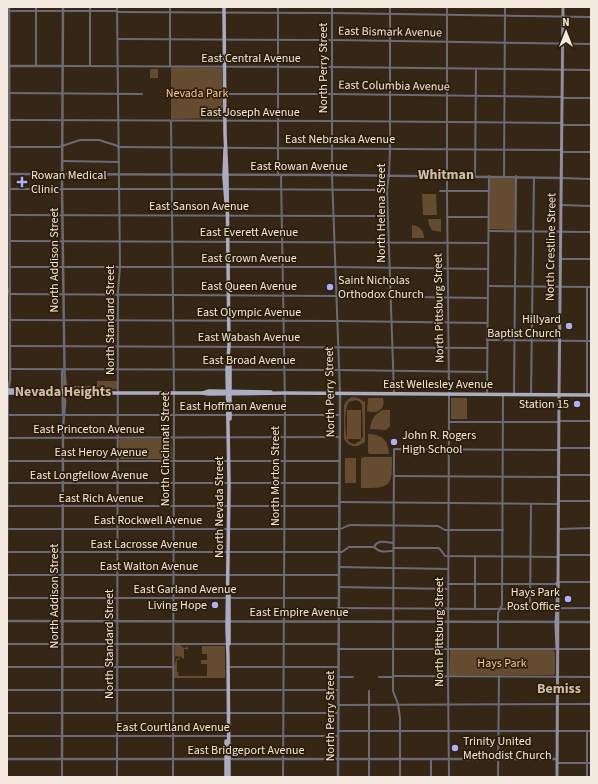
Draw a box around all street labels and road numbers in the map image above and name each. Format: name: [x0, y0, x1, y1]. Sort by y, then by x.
street label: North Perry Street: [315, 23, 332, 113]
street label: East Bismark Avenue: [338, 23, 442, 41]
street label: East Central Avenue: [201, 50, 301, 67]
street label: East Columbia Avenue: [338, 77, 450, 95]
street label: East Joseph Avenue: [200, 104, 300, 121]
street label: East Nebraska Avenue: [285, 131, 395, 148]
street label: East Rowan Avenue: [250, 158, 348, 175]
street label: North Helena Street: [373, 163, 390, 263]
street label: North Crestline Street: [542, 193, 560, 301]
street label: East Sanson Avenue: [149, 198, 249, 215]
street label: North Addison Street: [46, 208, 63, 312]
street label: East Everett Avenue: [200, 224, 298, 241]
street label: East Crown Avenue: [201, 250, 297, 267]
street label: North Pittsburg Street: [430, 253, 448, 363]
street label: North Standard Street: [102, 265, 119, 375]
street label: East Queen Avenue: [201, 278, 297, 295]
street label: East Olympic Avenue: [197, 304, 301, 321]
street label: East Wabash Avenue: [198, 329, 300, 346]
street label: North Perry Street: [321, 347, 339, 437]
street label: East Broad Avenue: [202, 352, 296, 369]
street label: East Wellesley Avenue: [383, 376, 493, 393]
street label: North Cincinnati Street: [157, 392, 174, 506]
street label: East Hoffman Avenue: [180, 398, 286, 415]
street label: East Princeton Avenue: [33, 421, 145, 438]
street label: North Morton Street: [267, 426, 284, 526]
street label: East Heroy Avenue: [55, 444, 147, 461]
street label: North Nevada Street: [211, 456, 228, 558]
street label: East Longfellow Avenue: [30, 467, 148, 484]
street label: East Rich Avenue: [59, 490, 143, 507]
street label: East Rockwell Avenue: [94, 512, 202, 529]
street label: East Lacrosse Avenue: [91, 536, 197, 553]
street label: North Addison Street: [46, 544, 63, 648]
street label: East Walton Avenue: [100, 558, 198, 575]
street label: North Pittsburg Street: [431, 577, 448, 687]
street label: East Garland Avenue: [134, 581, 237, 598]
street label: North Standard Street: [101, 589, 118, 699]
street label: East Empire Avenue: [250, 604, 348, 621]
street label: North Perry Street: [322, 671, 339, 761]
street label: East Courtland Avenue: [116, 719, 230, 736]
street label: East Bridgeport Avenue: [187, 742, 305, 759]

